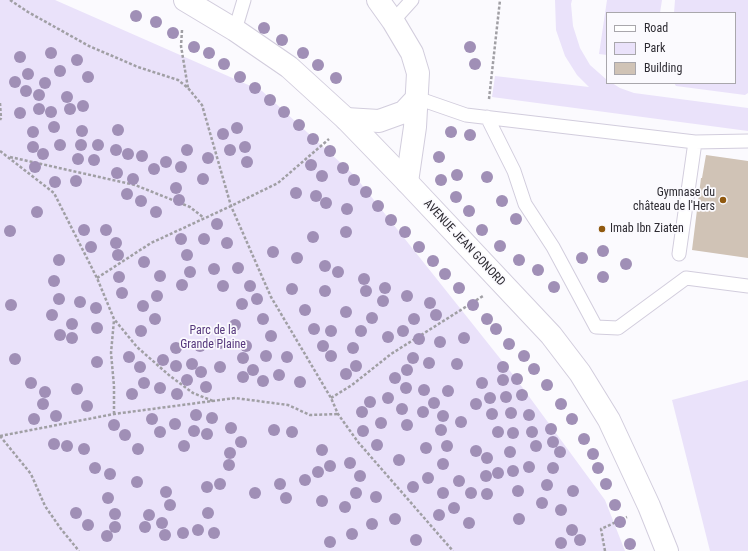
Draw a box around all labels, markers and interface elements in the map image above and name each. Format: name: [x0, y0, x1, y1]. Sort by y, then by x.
legend: [606, 12, 736, 84]
text: Road: [644, 21, 668, 35]
text: Park: [644, 41, 665, 55]
text: Building: [644, 61, 682, 75]
place label: Gymnase du château de l'Hers: [633, 186, 715, 214]
marker: Gymnase du château de l'Hers: [718, 195, 728, 205]
street label: AVENUE JEAN GONORD: [420, 197, 508, 289]
place label: Imab Ibn Ziaten: [610, 222, 684, 236]
marker: Imab Ibn Ziaten: [597, 224, 607, 234]
park label: Parc de la Grande Plaine: [180, 324, 246, 352]

